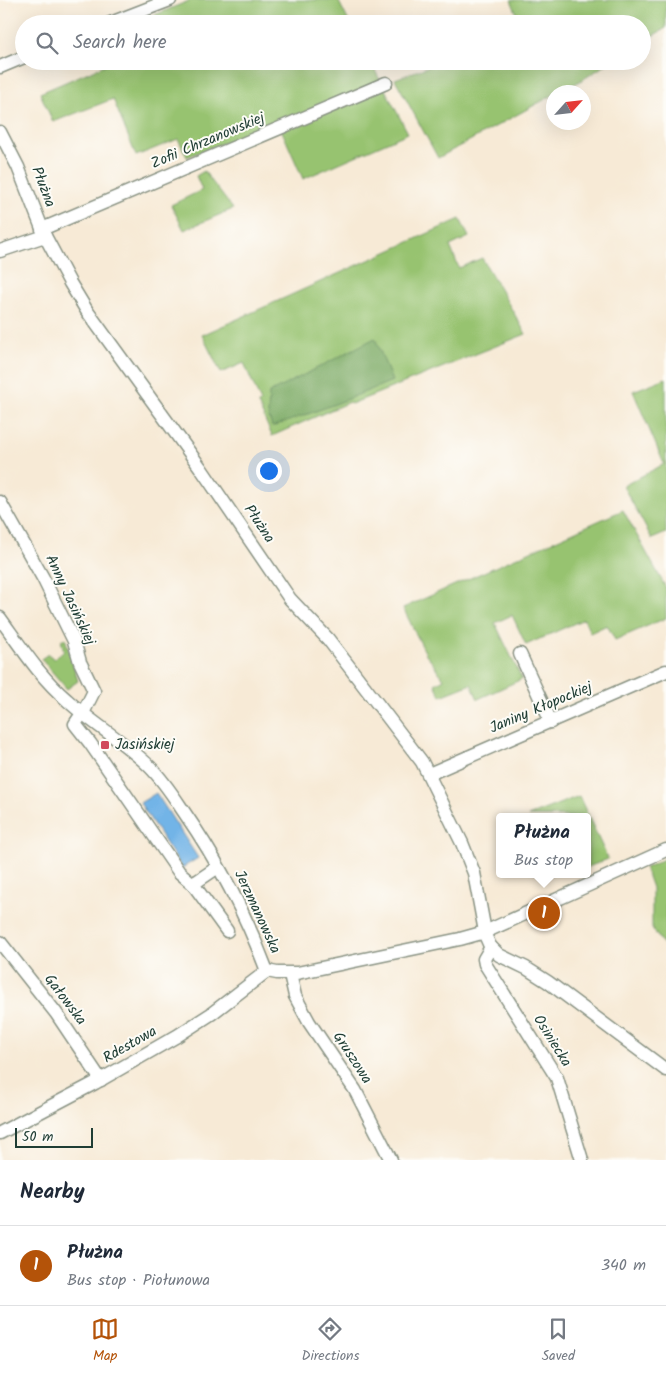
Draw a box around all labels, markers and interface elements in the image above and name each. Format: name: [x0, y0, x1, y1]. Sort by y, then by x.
search box: [15, 15, 651, 70]
text: Search here: [73, 28, 167, 58]
icon: search: [33, 29, 61, 57]
north arrow: [546, 85, 591, 130]
street label: Zofii Chrzanowskiej: [147, 106, 270, 176]
street label: Płużna: [24, 163, 62, 211]
your location: [256, 458, 282, 484]
street label: Płużna: [237, 500, 281, 548]
street label: Anny Jasińskiej: [38, 551, 102, 650]
street label: Janiny Kłopockiej: [486, 675, 597, 740]
place label: Jasińskiej: [115, 733, 176, 757]
marker: Jasińskiej: [99, 739, 111, 751]
popup: [496, 813, 591, 878]
text: Płużna: [514, 818, 570, 848]
text: Bus stop: [514, 848, 573, 873]
street label: Jerzmanowska: [227, 866, 287, 958]
pin: 1: [528, 894, 560, 932]
street label: Gałowska: [38, 969, 92, 1031]
street label: Osiniecka: [526, 1010, 578, 1072]
street label: Rdestowa: [98, 1020, 162, 1070]
street label: Gruszowa: [326, 1027, 378, 1089]
scale bar: [15, 1125, 92, 1148]
text: 50 m: [22, 1126, 53, 1148]
text: Nearby: [20, 1176, 85, 1209]
text: Płużna: [67, 1238, 123, 1268]
text: 1: [34, 1253, 38, 1278]
text: 340 m: [601, 1253, 646, 1278]
text: Bus stop · Piołunowa: [67, 1268, 210, 1293]
tab: Map: [91, 1315, 119, 1367]
tab: Directions: [301, 1315, 359, 1367]
tab: Saved: [542, 1315, 575, 1367]

